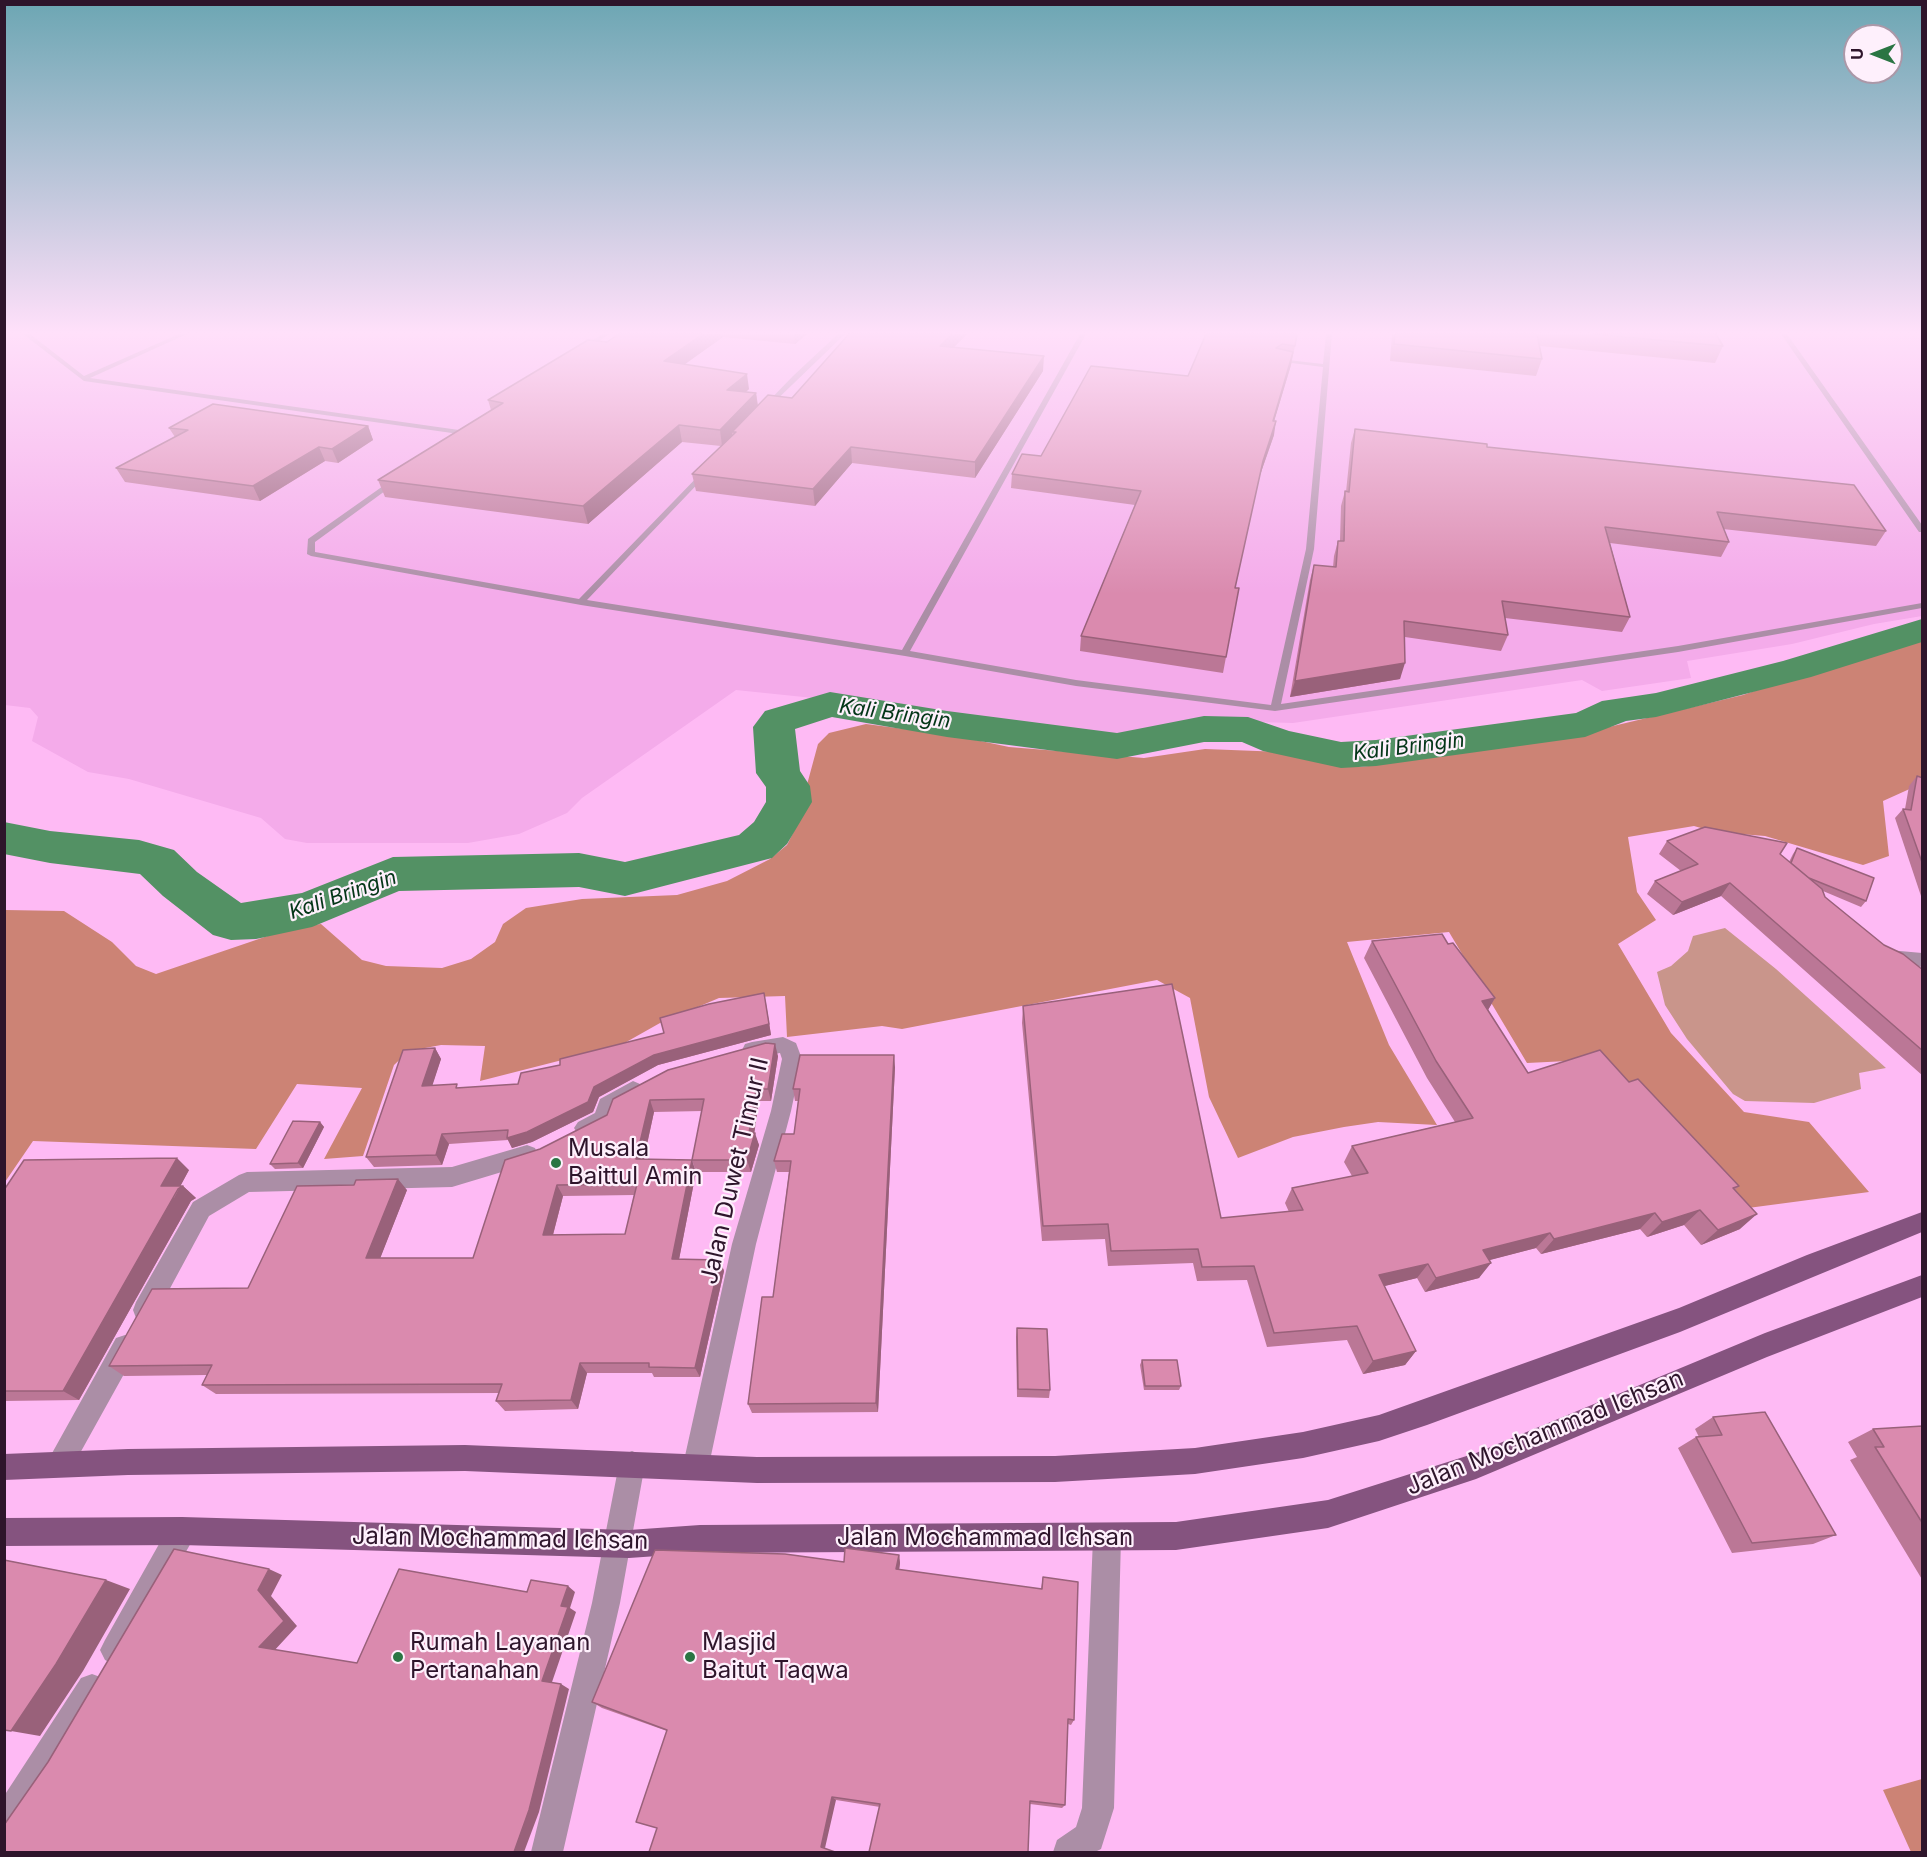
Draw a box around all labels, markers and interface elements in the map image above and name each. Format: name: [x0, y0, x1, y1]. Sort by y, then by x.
north arrow: [1843, 24, 1903, 84]
text: U: [1847, 48, 1867, 60]
water label: Kali Bringin: [838, 694, 952, 734]
water label: Kali Bringin: [1352, 728, 1466, 766]
water label: Kali Bringin: [286, 865, 400, 925]
street label: Jalan Duwet Timur II: [695, 1055, 775, 1287]
place label: Musala Baittul Amin: [568, 1135, 702, 1191]
marker: Musala Baittul Amin: [549, 1156, 563, 1170]
street label: Jalan Mochammad Ichsan: [1402, 1364, 1688, 1502]
street label: Jalan Mochammad Ichsan: [352, 1522, 648, 1556]
street label: Jalan Mochammad Ichsan: [837, 1524, 1133, 1552]
place label: Rumah Layanan Pertanahan: [410, 1629, 590, 1685]
place label: Masjid Baitut Taqwa: [702, 1629, 849, 1685]
marker: Rumah Layanan Pertanahan: [391, 1650, 405, 1664]
marker: Masjid Baitut Taqwa: [683, 1650, 697, 1664]

